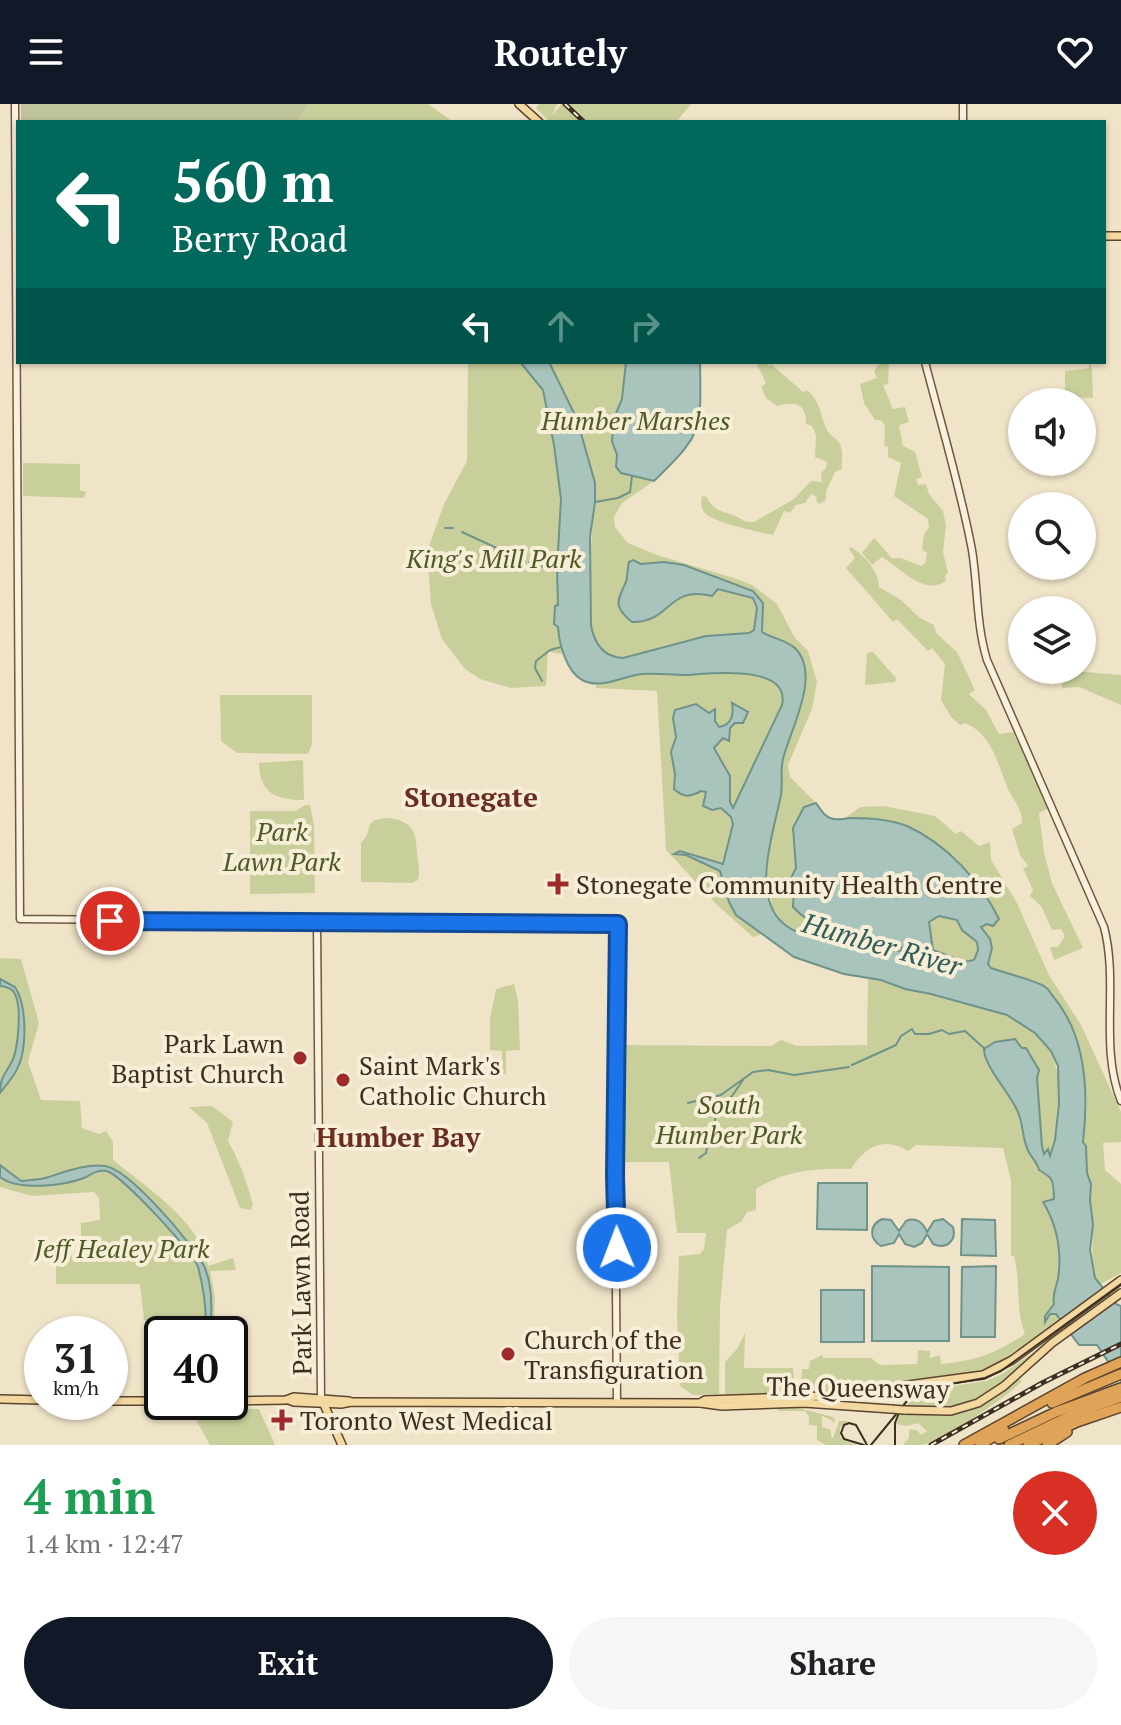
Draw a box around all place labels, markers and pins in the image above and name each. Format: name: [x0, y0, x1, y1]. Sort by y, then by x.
place label: Stonegate Community Health Centre: [576, 867, 1003, 901]
marker: Stonegate Community Health Centre: [547, 873, 569, 895]
pin: [76, 887, 144, 955]
place label: Park Lawn Baptist Church: [111, 1026, 284, 1090]
place label: Saint Mark's Catholic Church: [359, 1048, 547, 1112]
marker: Park Lawn Baptist Church: [291, 1049, 309, 1067]
marker: Saint Mark's Catholic Church: [334, 1071, 352, 1089]
place label: Church of the Transfiguration: [524, 1322, 704, 1386]
marker: Church of the Transfiguration: [499, 1345, 517, 1363]
place label: Toronto West Medical: [300, 1403, 553, 1437]
marker: Toronto West Medical: [271, 1409, 293, 1431]

